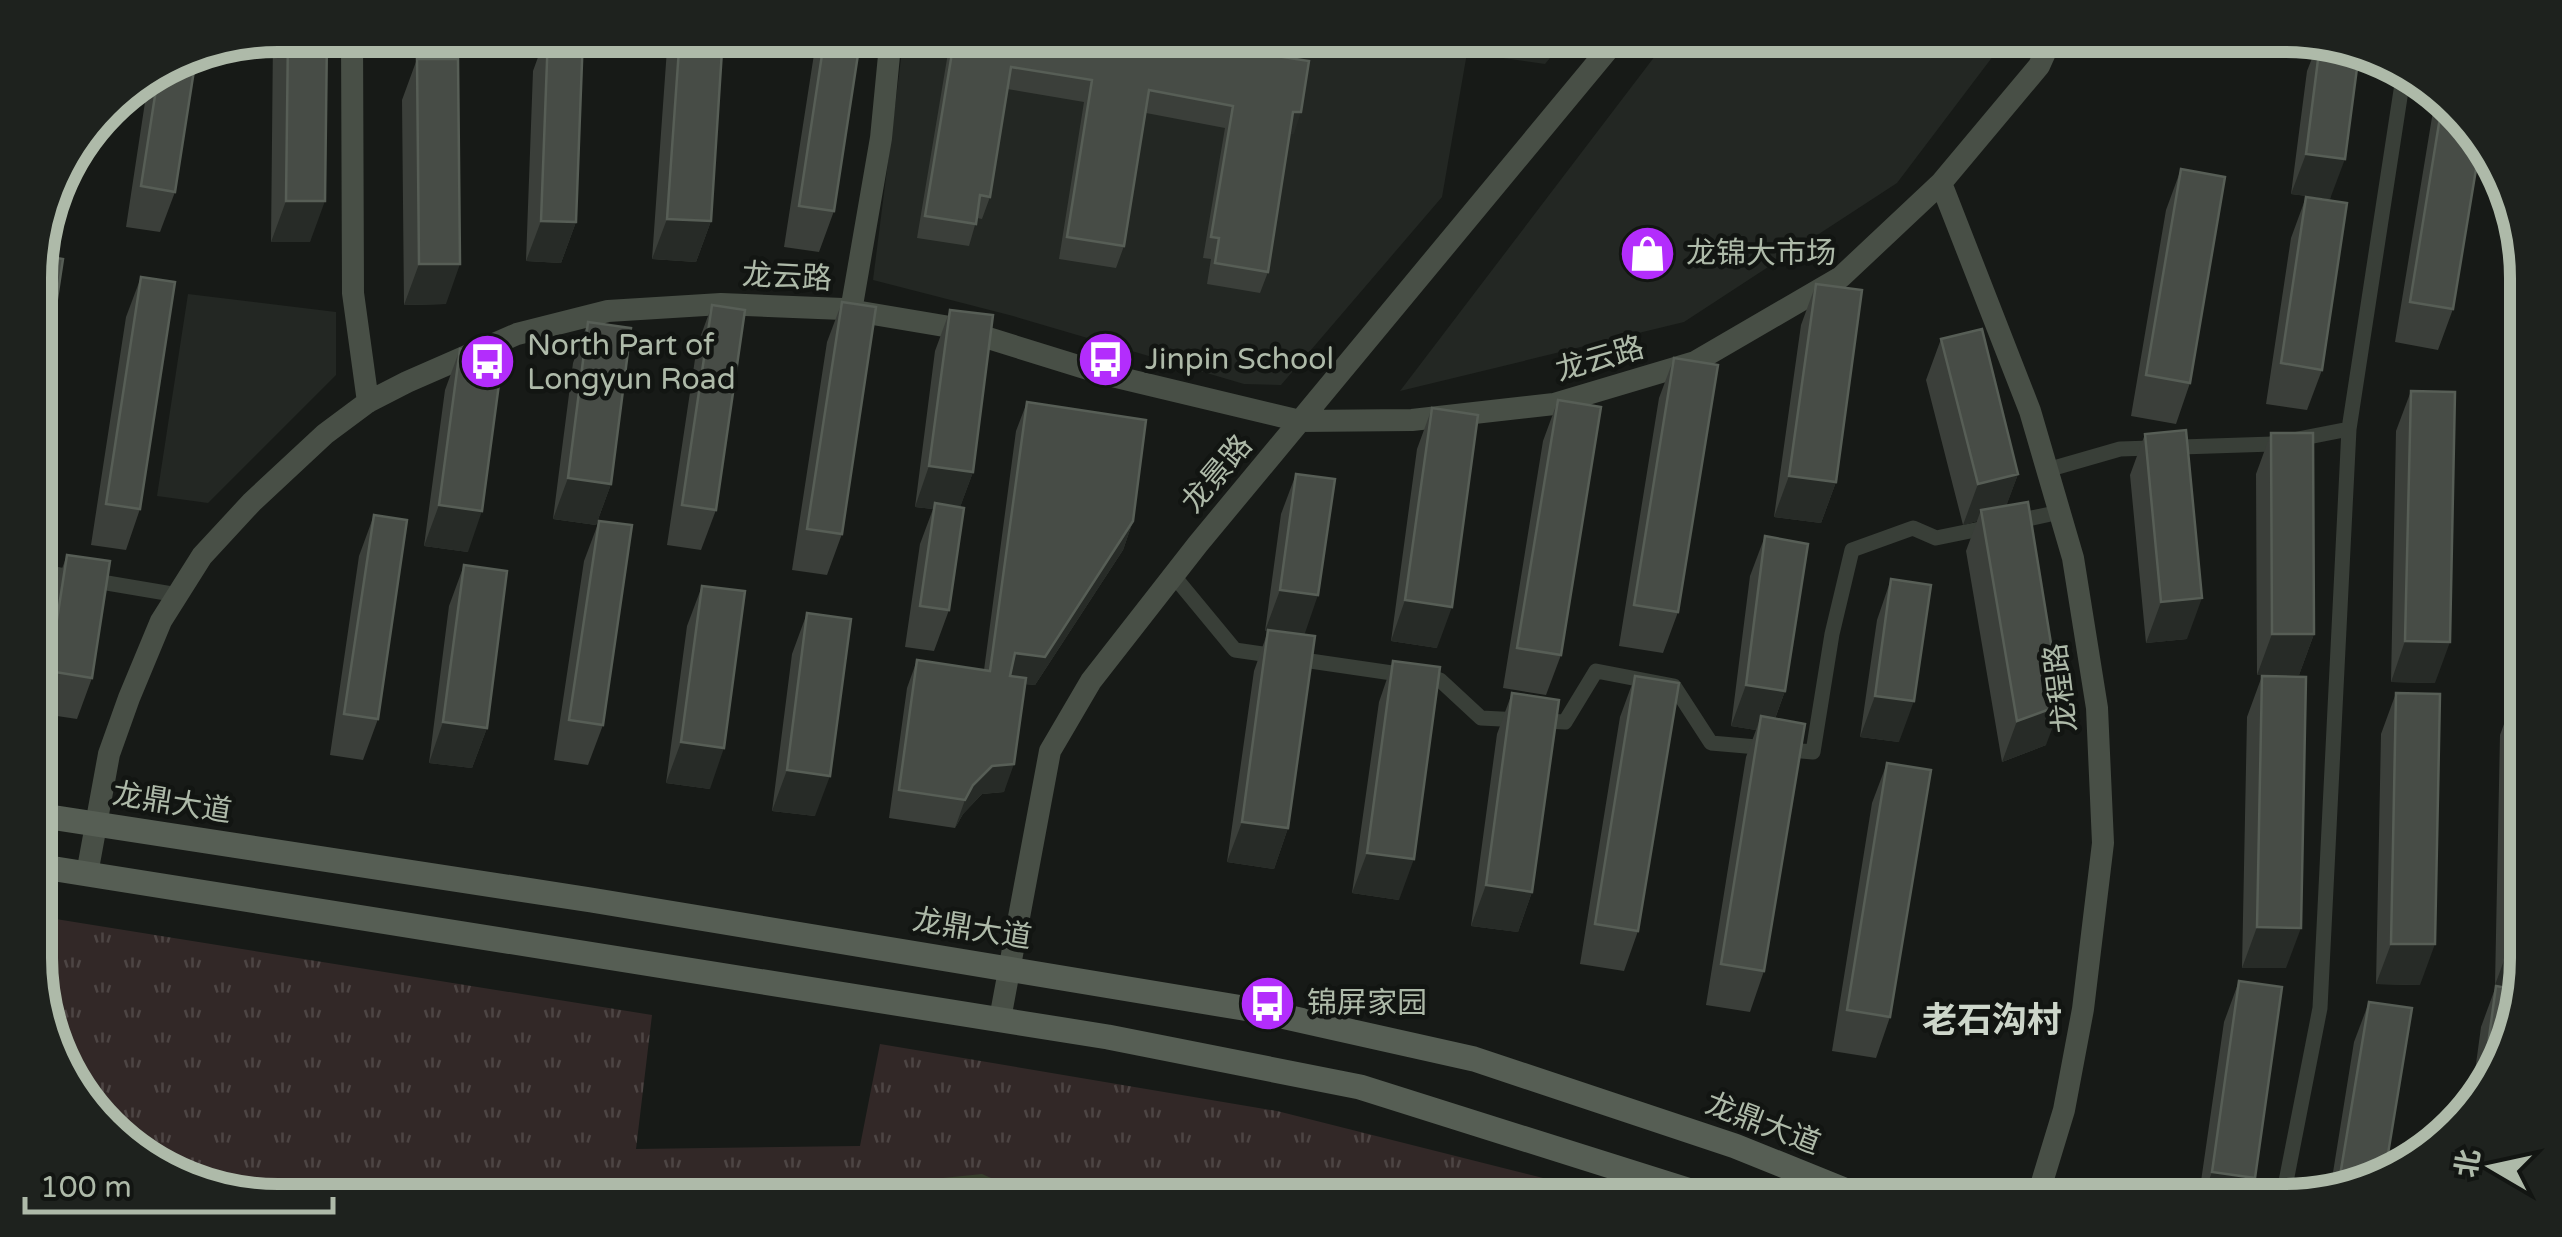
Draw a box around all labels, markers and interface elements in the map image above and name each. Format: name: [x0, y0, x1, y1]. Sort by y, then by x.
shop icon: 龙锦大市场: [1617, 223, 1677, 283]
place label: 龙锦大市场: [1686, 235, 1836, 272]
street label: 龙云路: [741, 256, 833, 298]
place label: North Part of Longyun Road: [527, 327, 736, 398]
bus stop icon: Jinpin School: [1076, 329, 1136, 389]
street label: 龙云路: [1552, 329, 1648, 389]
bus stop icon: North Part of Longyun Road: [458, 332, 518, 392]
place label: Jinpin School: [1145, 341, 1334, 378]
street label: 龙景路: [1174, 428, 1260, 520]
street label: 龙程路: [2037, 641, 2085, 735]
street label: 龙鼎大道: [110, 775, 234, 831]
street label: 龙鼎大道: [910, 901, 1034, 957]
bus stop icon: 锦屏家园: [1238, 973, 1298, 1033]
place label: 锦屏家园: [1307, 985, 1427, 1022]
district label: 老石沟村: [1922, 1000, 2062, 1042]
street label: 龙鼎大道: [1700, 1085, 1826, 1163]
north arrow: [2442, 1117, 2542, 1217]
text: 北: [2449, 1147, 2487, 1180]
scale bar: [25, 1152, 332, 1214]
text: 100 m: [40, 1169, 132, 1206]

